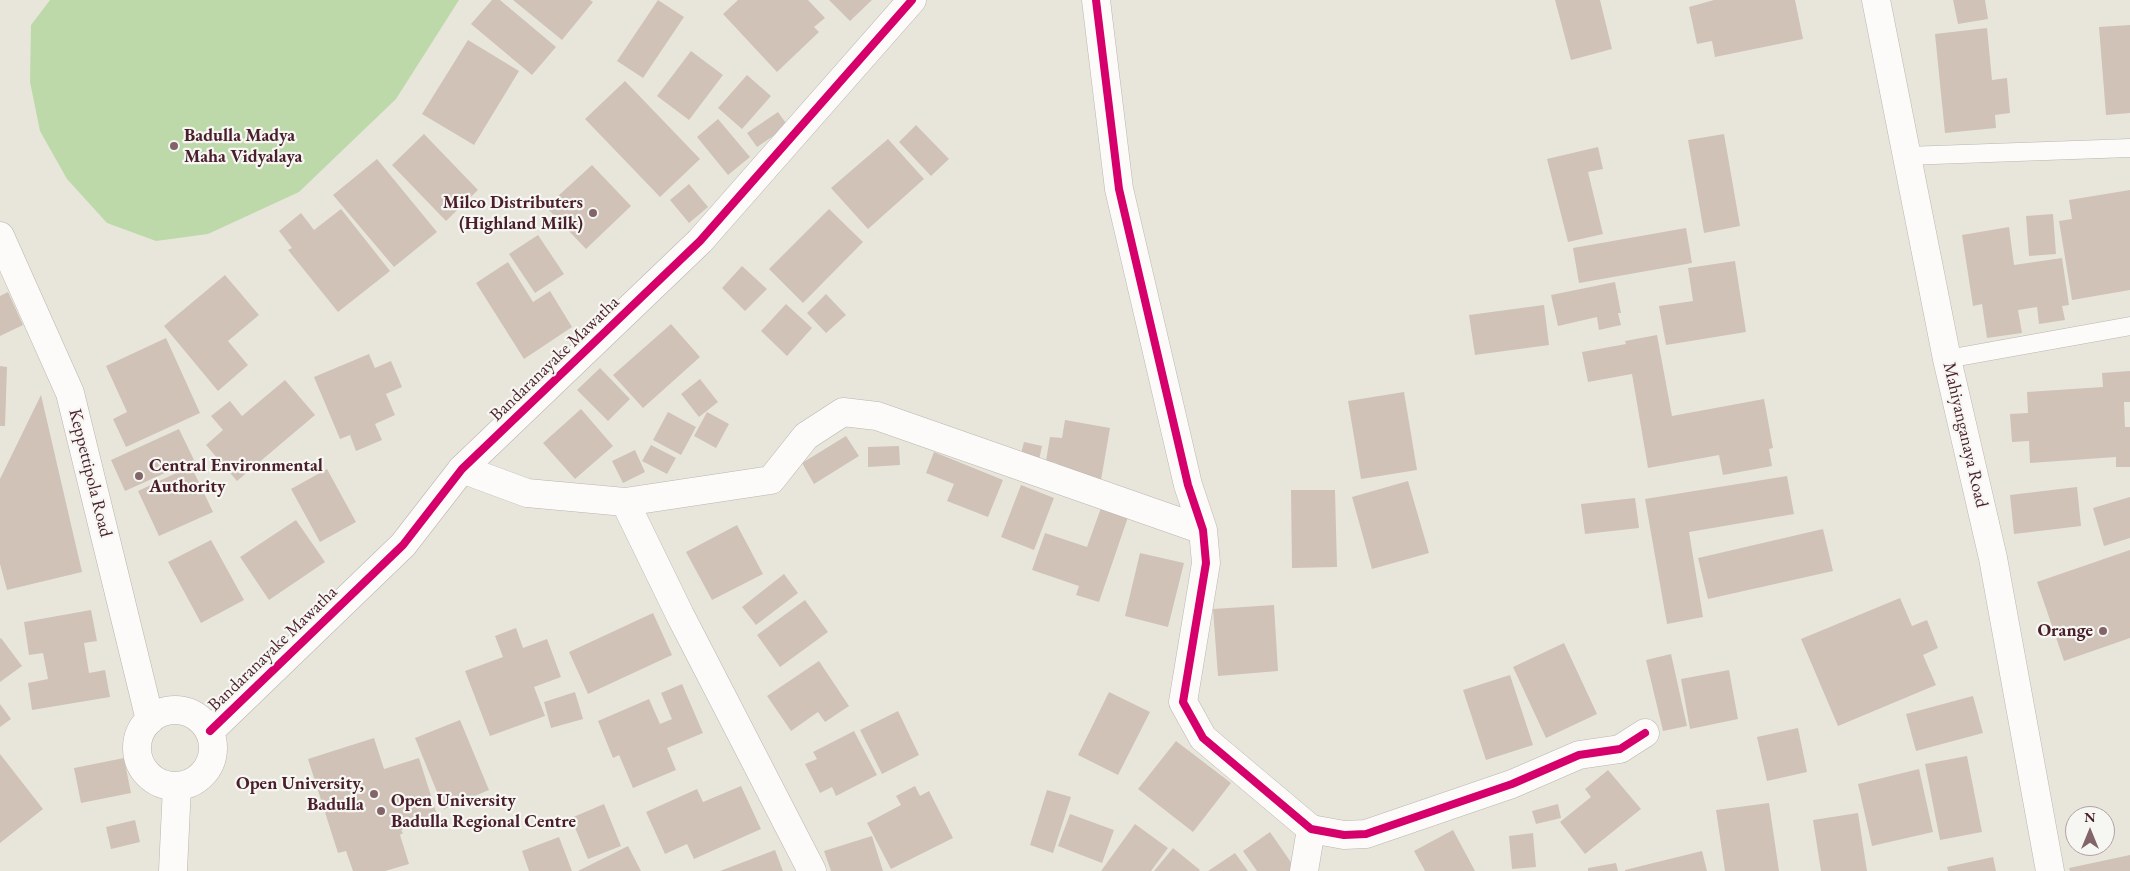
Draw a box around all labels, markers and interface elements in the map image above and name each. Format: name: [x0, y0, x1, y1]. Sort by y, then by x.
place label: Badulla Madya Maha Vidyalaya: [184, 125, 302, 168]
marker: Badulla Madya Maha Vidyalaya: [168, 140, 180, 152]
place label: Milco Distributers (Highland Milk): [443, 192, 583, 234]
marker: Milco Distributers (Highland Milk): [587, 207, 599, 219]
street label: Bandaranayake Mawatha: [486, 292, 624, 426]
street label: Mahiyanganaya Road: [1938, 360, 1992, 510]
street label: Keppettipola Road: [64, 407, 116, 539]
place label: Central Environmental Authority: [149, 455, 323, 498]
marker: Central Environmental Authority: [133, 470, 145, 482]
street label: Bandaranayake Mawatha: [204, 582, 342, 716]
place label: Orange: [2037, 620, 2093, 642]
marker: Orange: [2097, 625, 2109, 637]
place label: Open University, Badulla: [236, 773, 364, 816]
marker: Open University, Badulla: [368, 788, 380, 800]
place label: Open University Badulla Regional Centre: [391, 790, 576, 832]
marker: Open University Badulla Regional Centre: [375, 805, 387, 817]
north arrow: [2065, 806, 2115, 856]
text: N: [2084, 808, 2096, 826]

